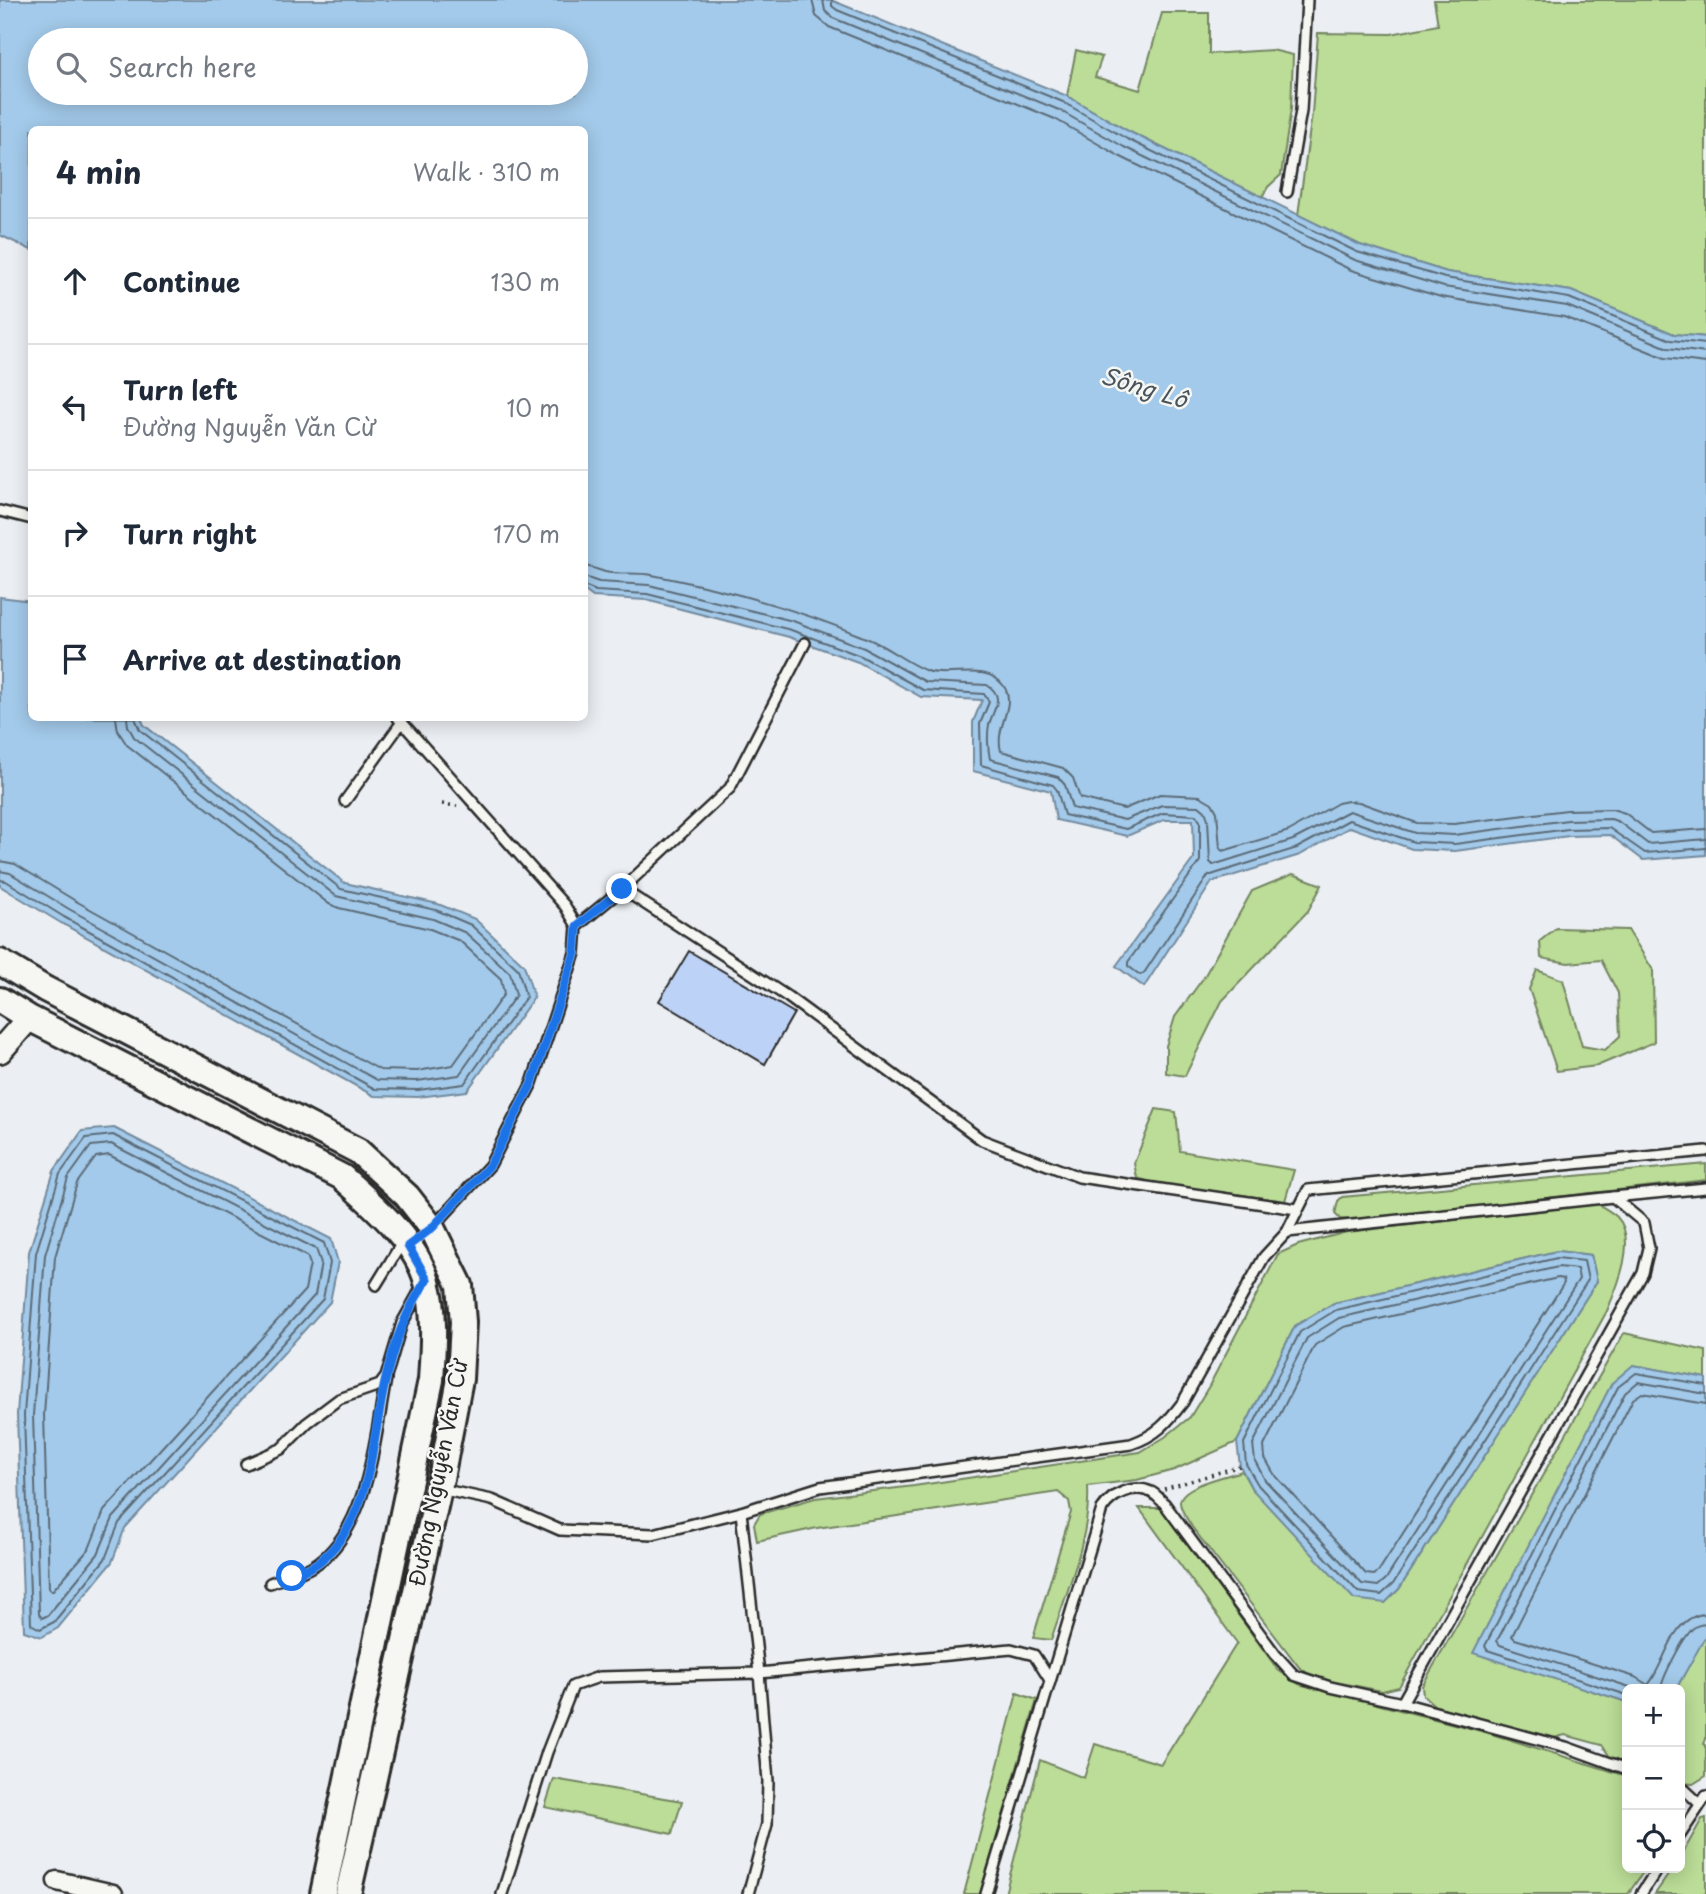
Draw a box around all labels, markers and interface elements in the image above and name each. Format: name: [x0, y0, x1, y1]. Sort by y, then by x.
search box: [28, 28, 588, 105]
text: Search here: [108, 47, 257, 86]
icon: search: [52, 48, 90, 86]
text: 4 min: [56, 149, 142, 194]
text: Walk · 310 m: [413, 154, 560, 189]
icon: ahead: [56, 262, 94, 300]
text: Continue: [123, 262, 240, 301]
text: 130 m: [490, 264, 560, 299]
water label: Sông Lô: [1097, 357, 1193, 417]
text: Turn left: [123, 370, 238, 409]
icon: left: [56, 388, 94, 426]
text: 10 m: [506, 390, 560, 425]
text: Đường Nguyễn Văn Cừ: [123, 409, 376, 444]
icon: right: [56, 514, 94, 552]
text: Turn right: [123, 514, 257, 553]
text: 170 m: [493, 516, 560, 551]
icon: arrive: [56, 640, 94, 678]
text: Arrive at destination: [123, 640, 402, 679]
route end: [606, 873, 637, 904]
street label: Đường Nguyễn Văn Cừ: [399, 1355, 475, 1589]
route start: [276, 1560, 307, 1591]
map controls: [1622, 1684, 1685, 1873]
button: +: [1622, 1684, 1685, 1747]
button: −: [1622, 1747, 1685, 1810]
button: locate: [1622, 1810, 1685, 1873]

